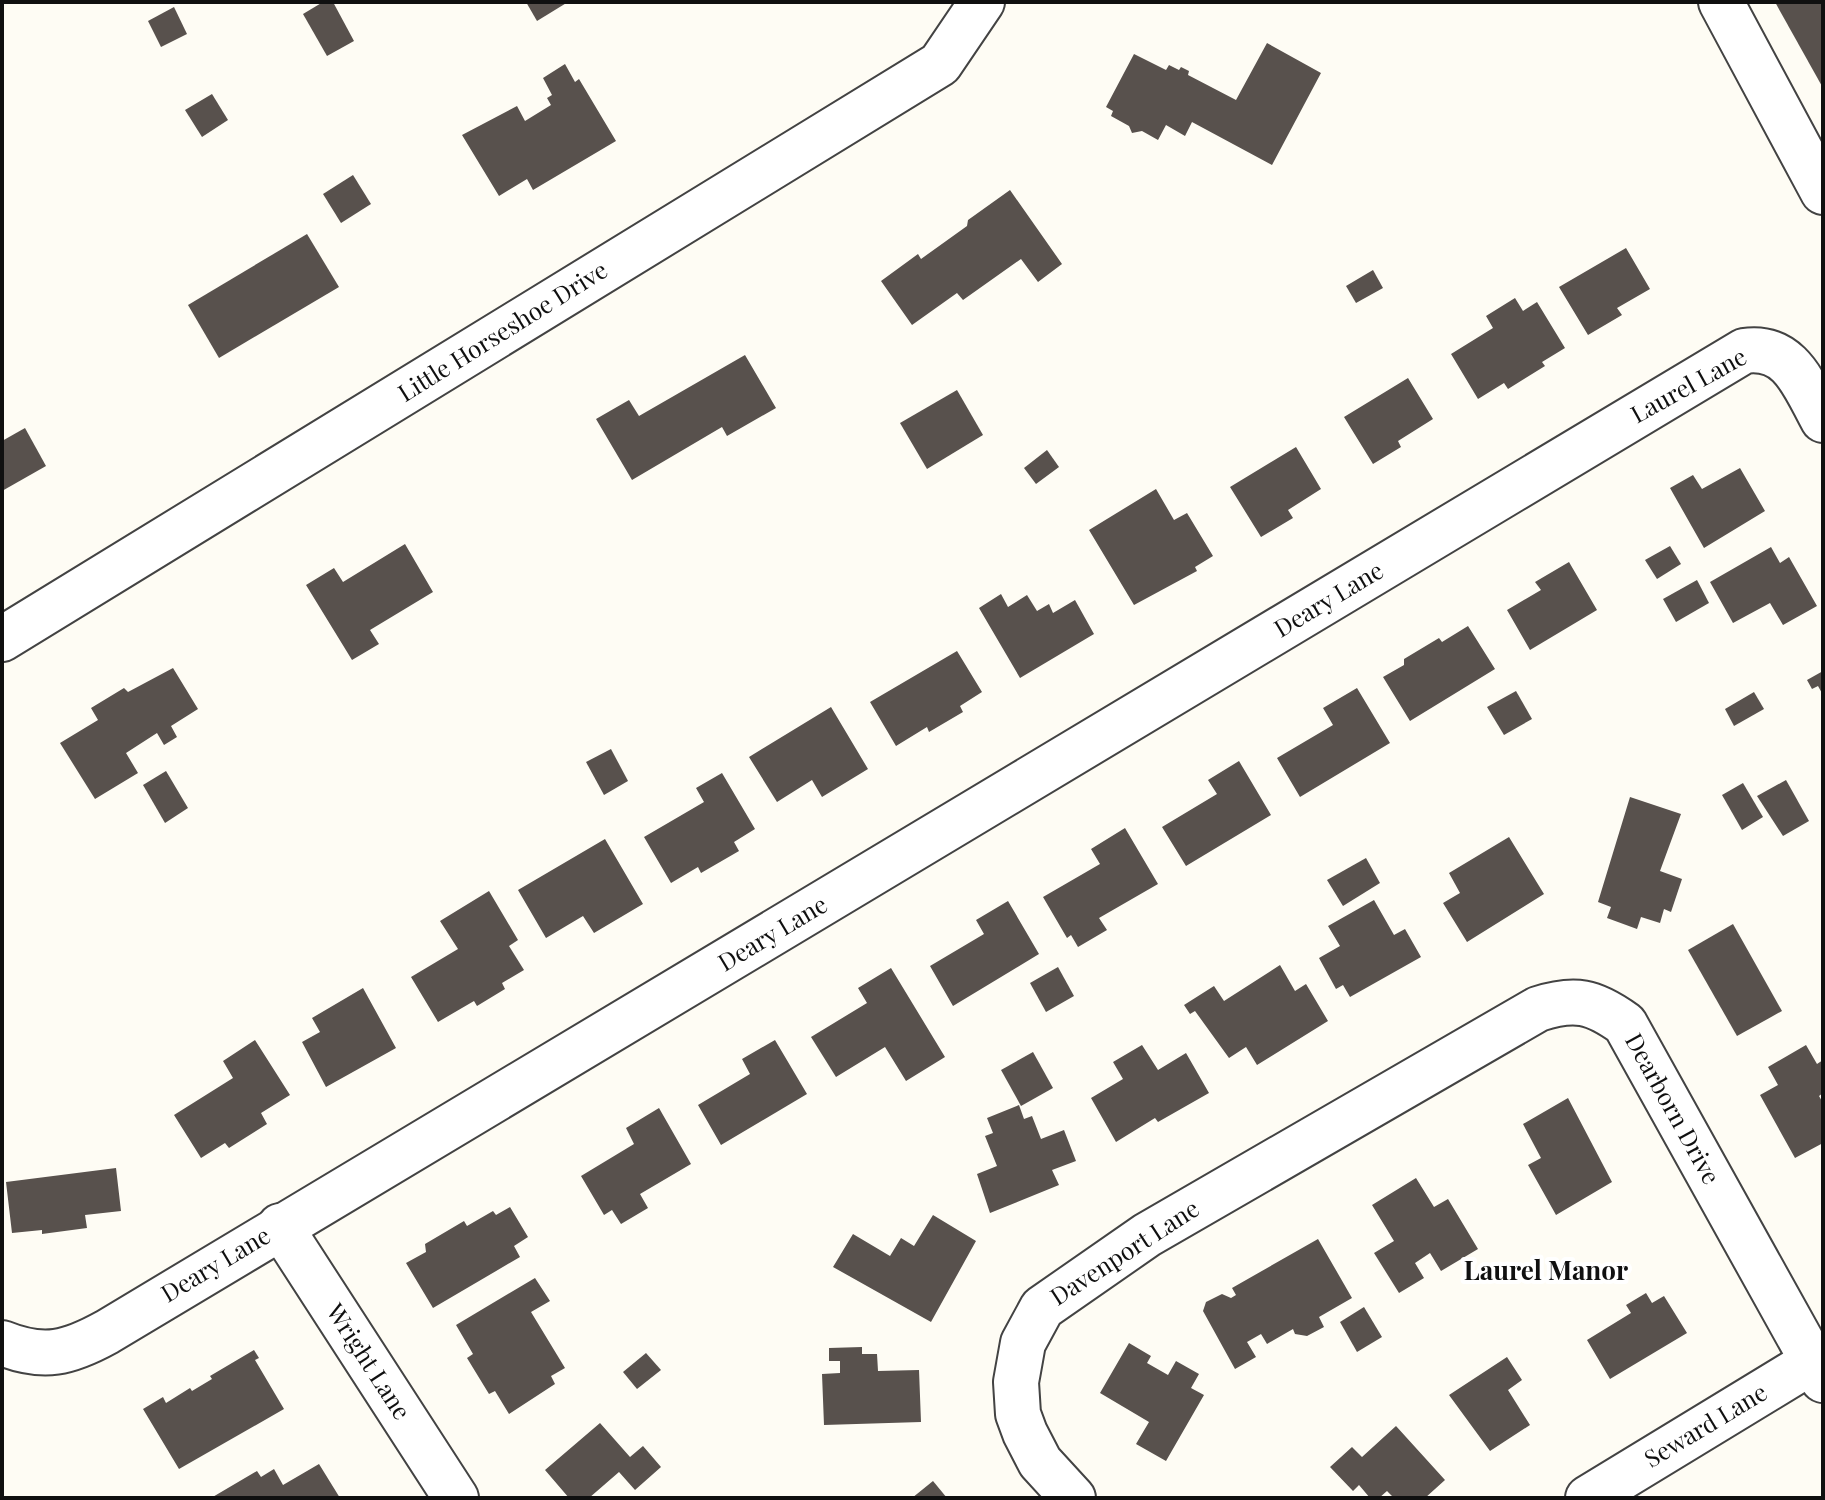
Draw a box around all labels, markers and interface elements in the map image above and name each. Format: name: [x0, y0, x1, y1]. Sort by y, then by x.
street label: Little Horseshoe Drive: [391, 253, 613, 408]
street label: Laurel Lane: [1624, 339, 1752, 429]
street label: Deary Lane: [1267, 553, 1389, 643]
street label: Deary Lane: [711, 887, 833, 977]
street label: Dearborn Drive: [1619, 1027, 1728, 1189]
street label: Davenport Lane: [1043, 1191, 1205, 1311]
street label: Deary Lane: [154, 1218, 276, 1308]
district label: Laurel Manor: [1464, 1252, 1628, 1287]
street label: Wright Lane: [320, 1296, 419, 1425]
street label: Seward Lane: [1638, 1375, 1772, 1474]

